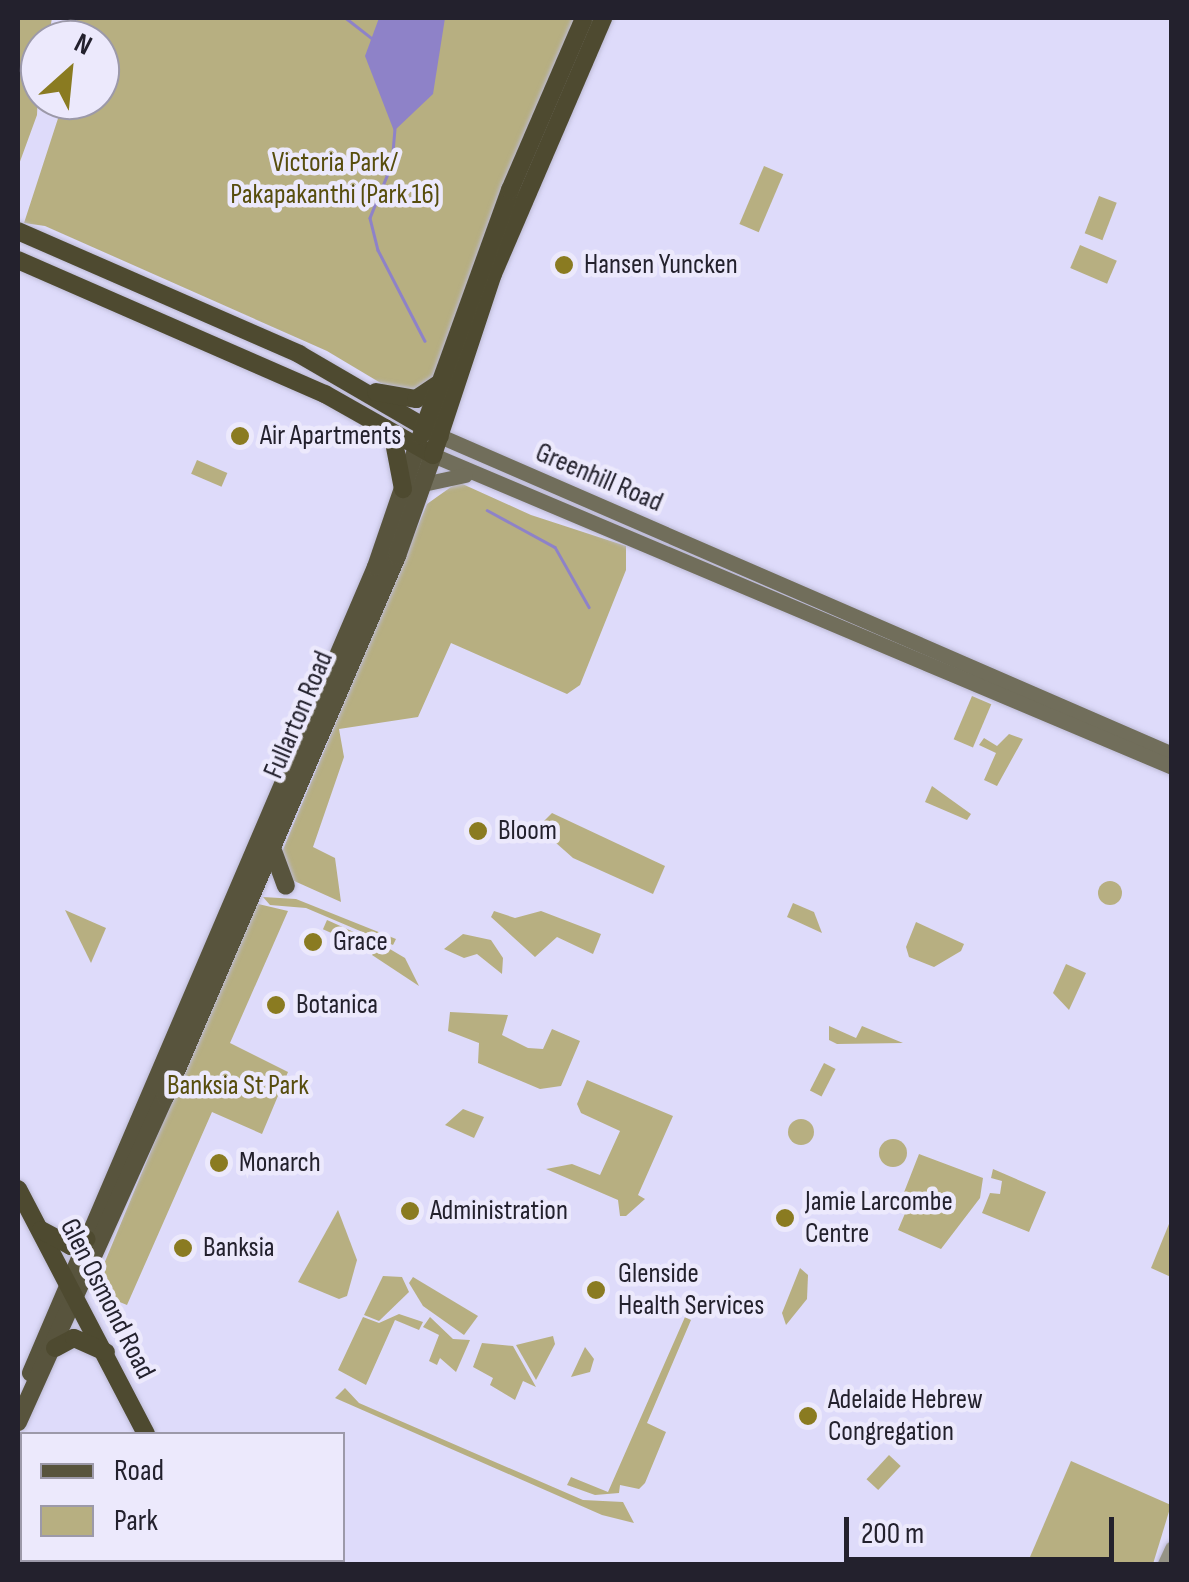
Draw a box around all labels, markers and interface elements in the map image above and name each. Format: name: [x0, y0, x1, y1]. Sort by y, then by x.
north arrow: [20, 20, 120, 120]
text: N: [69, 27, 97, 63]
park label: Victoria Park/ Pakapakanthi (Park 16): [230, 146, 440, 212]
place label: Hansen Yuncken: [584, 248, 738, 282]
marker: Hansen Yuncken: [553, 254, 575, 276]
place label: Air Apartments: [260, 419, 401, 453]
marker: Air Apartments: [229, 425, 251, 447]
street label: Greenhill Road: [530, 436, 668, 520]
street label: Fullarton Road: [257, 646, 341, 784]
place label: Bloom: [498, 814, 557, 848]
marker: Bloom: [467, 820, 489, 842]
place label: Grace: [333, 925, 388, 959]
marker: Grace: [302, 931, 324, 953]
place label: Botanica: [296, 988, 378, 1022]
marker: Botanica: [265, 994, 287, 1016]
park label: Banksia St Park: [167, 1069, 309, 1103]
place label: Monarch: [239, 1146, 321, 1180]
marker: Monarch: [208, 1152, 230, 1174]
place label: Jamie Larcombe Centre: [805, 1185, 953, 1251]
place label: Administration: [430, 1194, 568, 1228]
marker: Administration: [399, 1200, 421, 1222]
marker: Jamie Larcombe Centre: [774, 1207, 796, 1229]
street label: Glen Osmond Road: [52, 1213, 162, 1385]
place label: Banksia: [203, 1231, 275, 1265]
marker: Banksia: [172, 1237, 194, 1259]
place label: Glenside Health Services: [618, 1257, 764, 1323]
marker: Glenside Health Services: [583, 1277, 609, 1303]
place label: Adelaide Hebrew Congregation: [828, 1383, 983, 1449]
marker: Adelaide Hebrew Congregation: [797, 1405, 819, 1427]
legend: [20, 1432, 345, 1562]
text: Road: [114, 1453, 164, 1489]
scale bar: [849, 1497, 1119, 1559]
text: Park: [114, 1503, 158, 1539]
text: 200 m: [861, 1516, 924, 1552]

